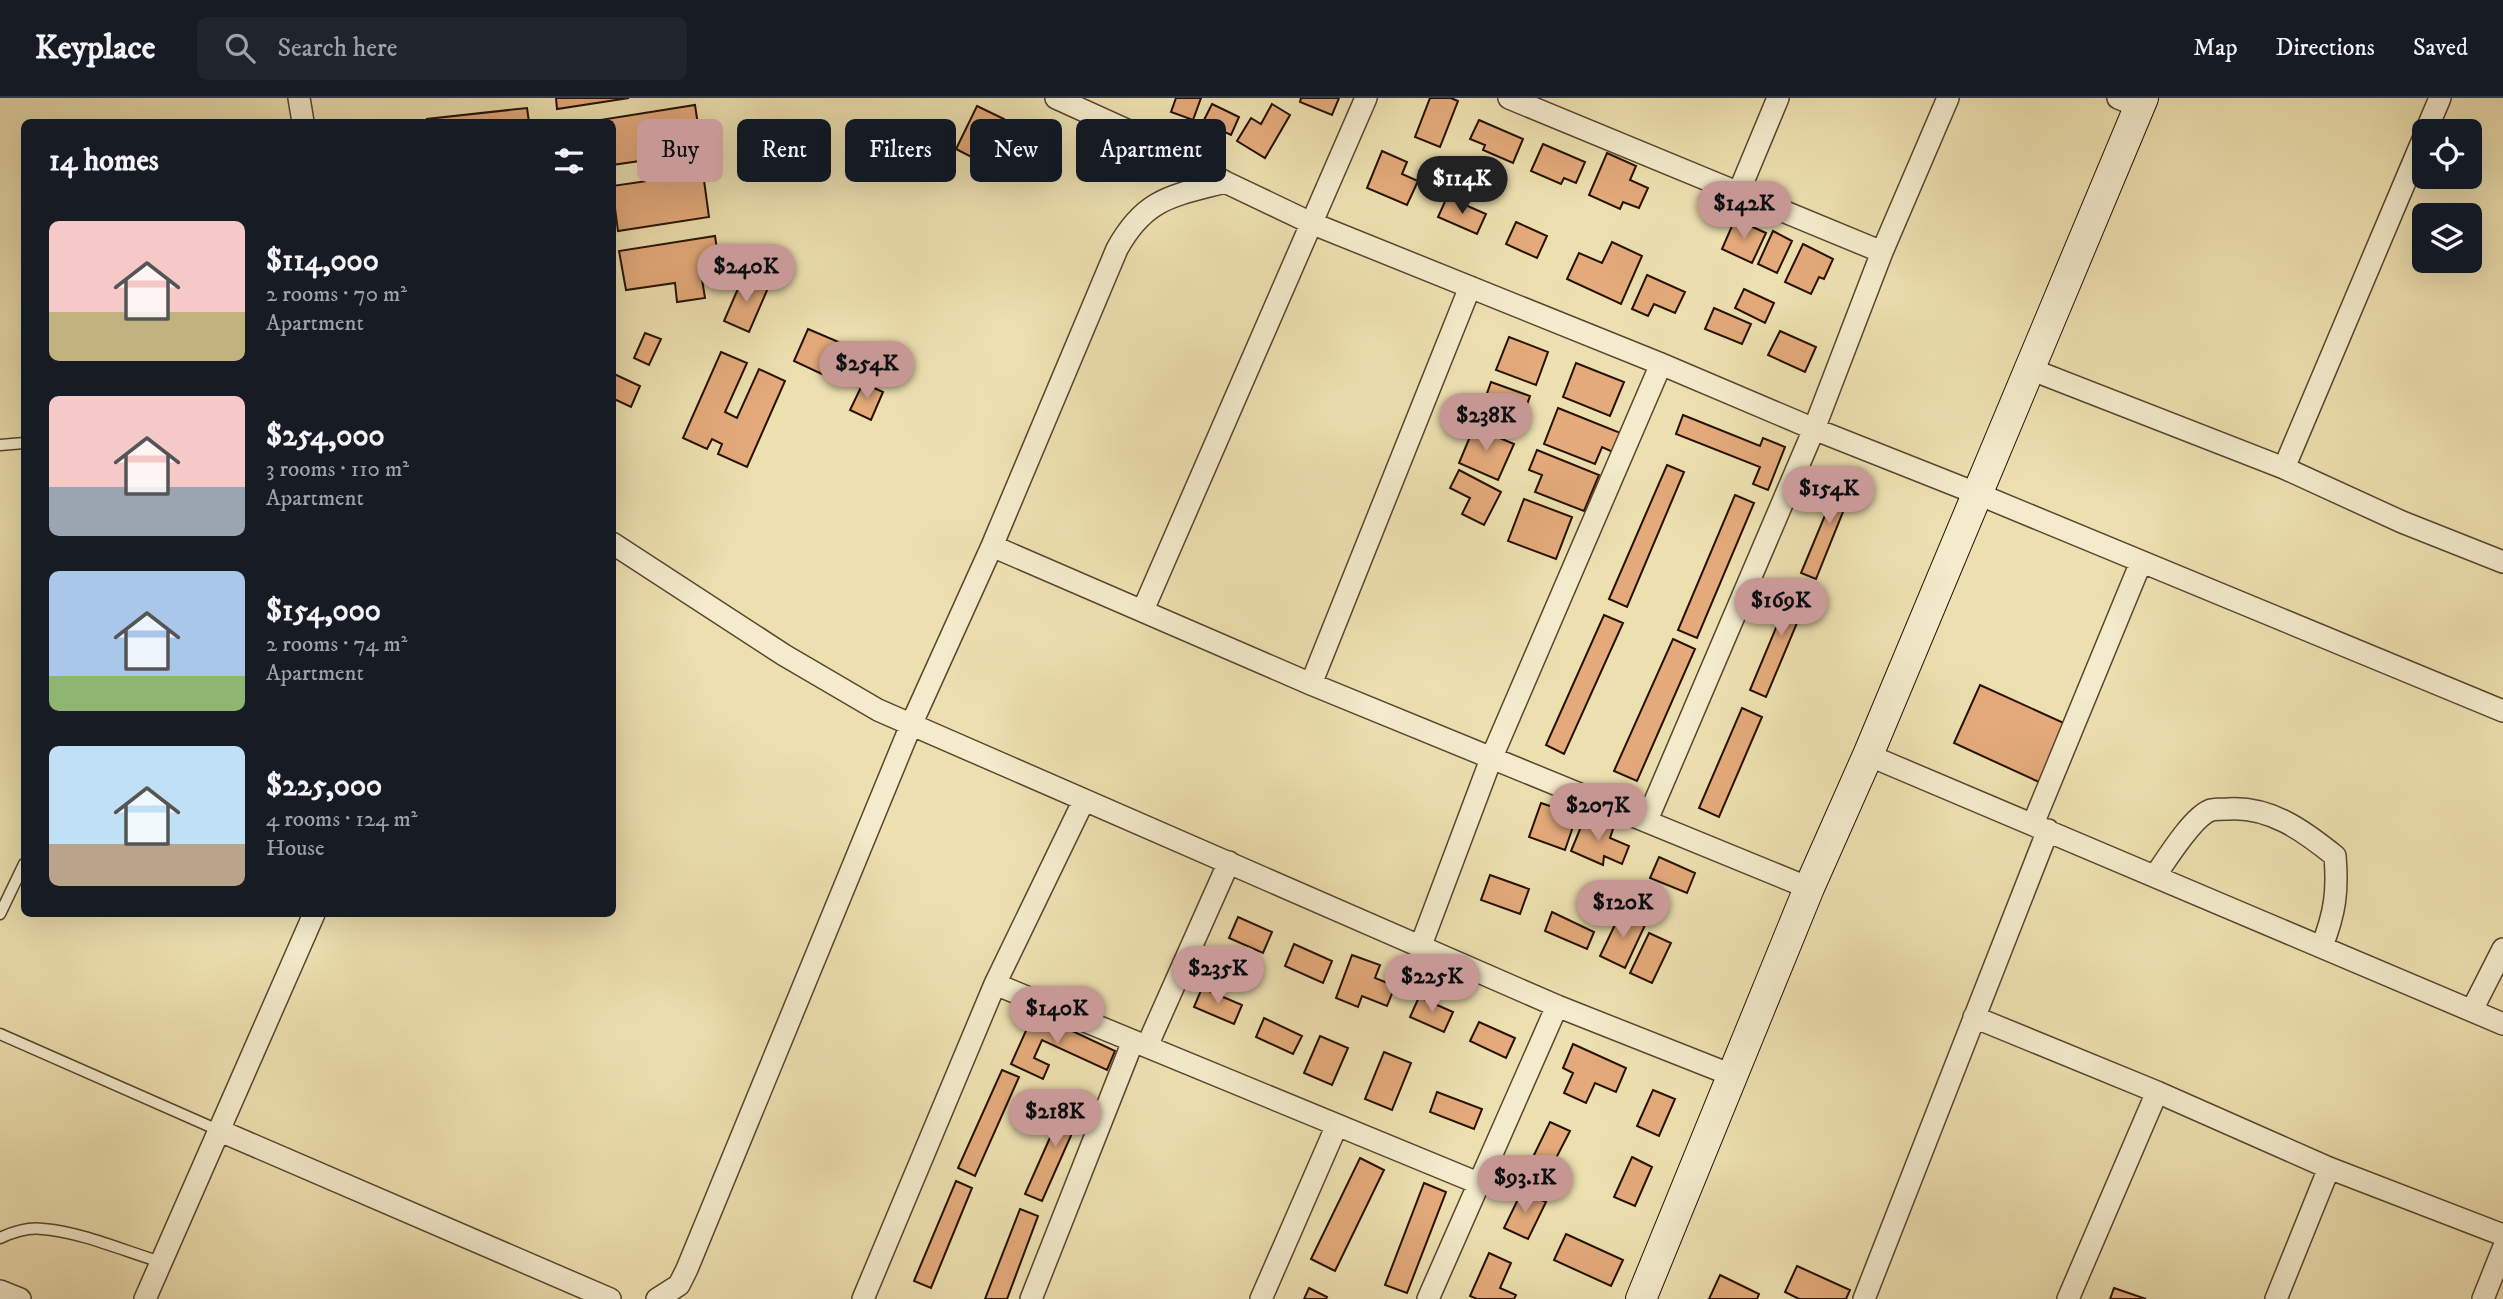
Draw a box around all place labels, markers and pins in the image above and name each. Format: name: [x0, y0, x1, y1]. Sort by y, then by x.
pin: $114K: [1413, 156, 1511, 216]
pin: $142K: [1695, 181, 1793, 241]
pin: $240K: [697, 244, 795, 304]
pin: $254K: [818, 342, 916, 401]
pin: $238K: [1437, 394, 1535, 453]
pin: $154K: [1780, 466, 1878, 526]
pin: $169K: [1732, 578, 1830, 638]
pin: $207K: [1549, 784, 1647, 843]
pin: $120K: [1574, 880, 1672, 940]
pin: $235K: [1169, 946, 1267, 1006]
pin: $225K: [1383, 954, 1481, 1014]
pin: $140K: [1008, 986, 1106, 1046]
pin: $218K: [1006, 1090, 1104, 1149]
pin: $93.1K: [1468, 1156, 1582, 1215]

